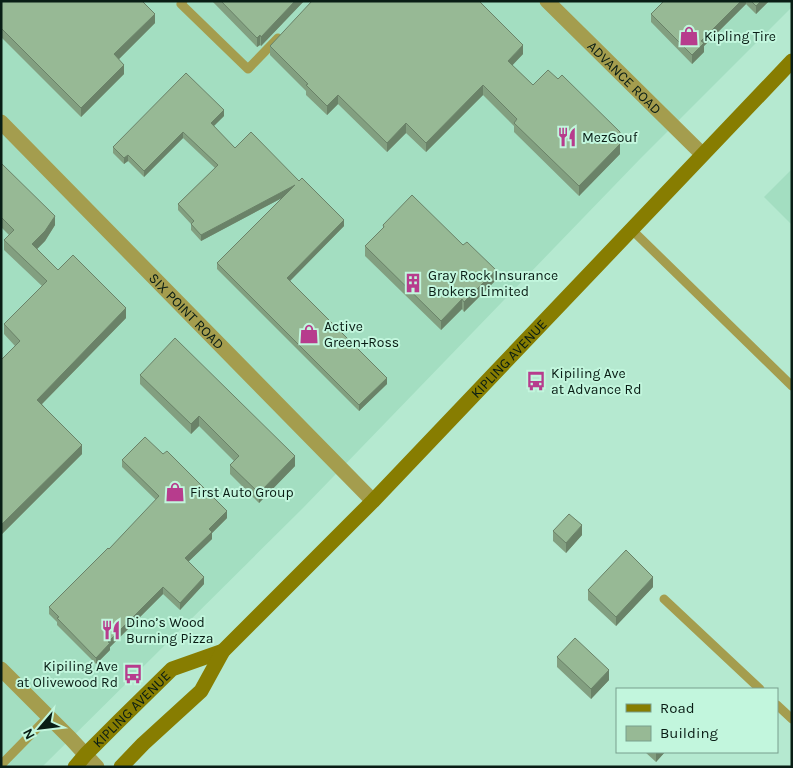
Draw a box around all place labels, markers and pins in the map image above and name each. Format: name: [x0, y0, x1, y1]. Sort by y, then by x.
shop icon: Kipling Tire: [678, 25, 700, 47]
place label: Kipling Tire: [704, 28, 776, 45]
restaurant icon: MezGouf: [556, 126, 578, 148]
place label: MezGouf: [582, 129, 638, 146]
place label: Gray Rock Insurance Brokers Limited: [428, 267, 558, 300]
building icon: Gray Rock Insurance Brokers Limited: [402, 272, 424, 294]
place label: Active Green+Ross: [324, 318, 399, 351]
shop icon: Active Green+Ross: [298, 323, 320, 345]
place label: Kipiling Ave at Advance Rd: [551, 365, 641, 398]
bus stop icon: Kipiling Ave at Advance Rd: [525, 370, 547, 392]
shop icon: First Auto Group: [164, 481, 186, 503]
place label: First Auto Group: [190, 484, 294, 501]
place label: Dino’s Wood Burning Pizza: [126, 614, 213, 647]
restaurant icon: Dino’s Wood Burning Pizza: [100, 619, 122, 641]
place label: Kipiling Ave at Olivewood Rd: [16, 658, 118, 691]
bus stop icon: Kipiling Ave at Olivewood Rd: [122, 663, 144, 685]

